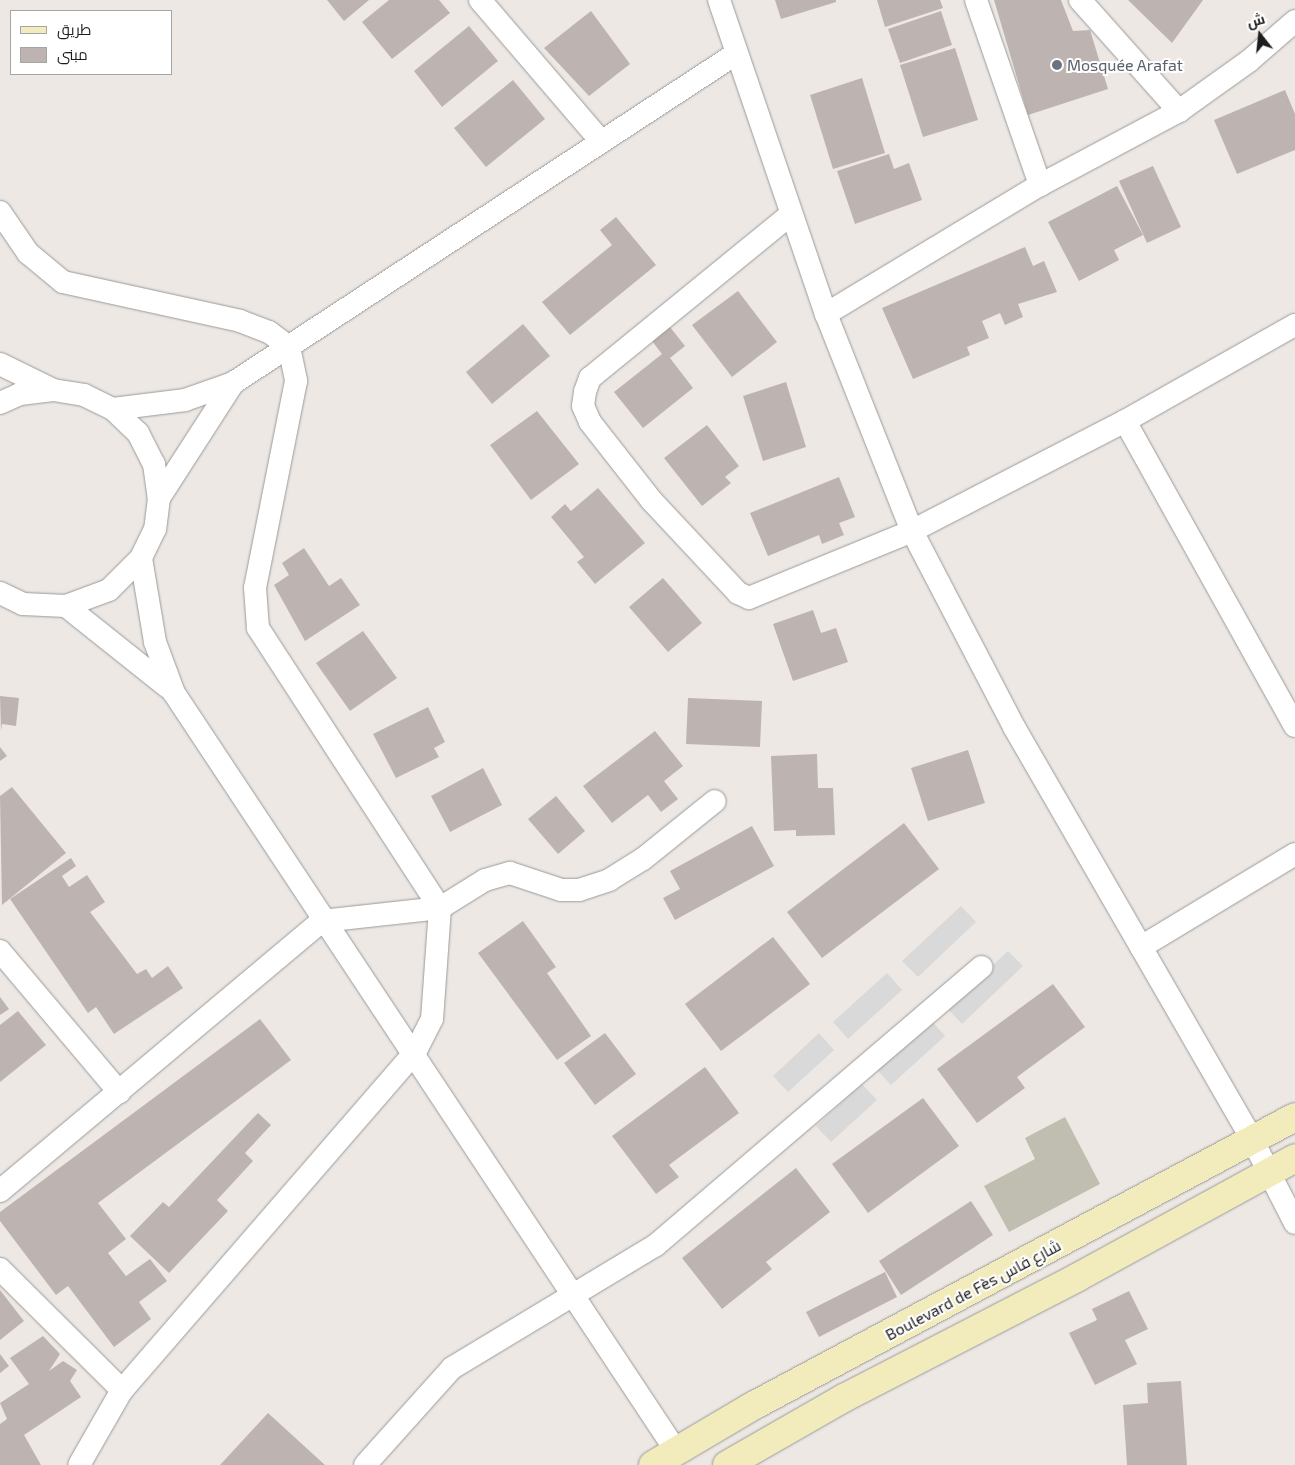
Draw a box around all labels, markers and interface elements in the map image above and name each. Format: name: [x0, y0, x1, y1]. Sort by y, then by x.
text: ش: [1245, 9, 1267, 31]
legend: [10, 10, 172, 75]
north arrow: [1235, 10, 1285, 60]
text: طريق: [57, 20, 91, 38]
text: مبنى: [57, 45, 88, 63]
place label: Mosquée Arafat: [1067, 55, 1183, 75]
marker: Mosquée Arafat: [1051, 59, 1063, 71]
street label: Boulevard de Fès شارع فاس: [882, 1236, 1064, 1344]

